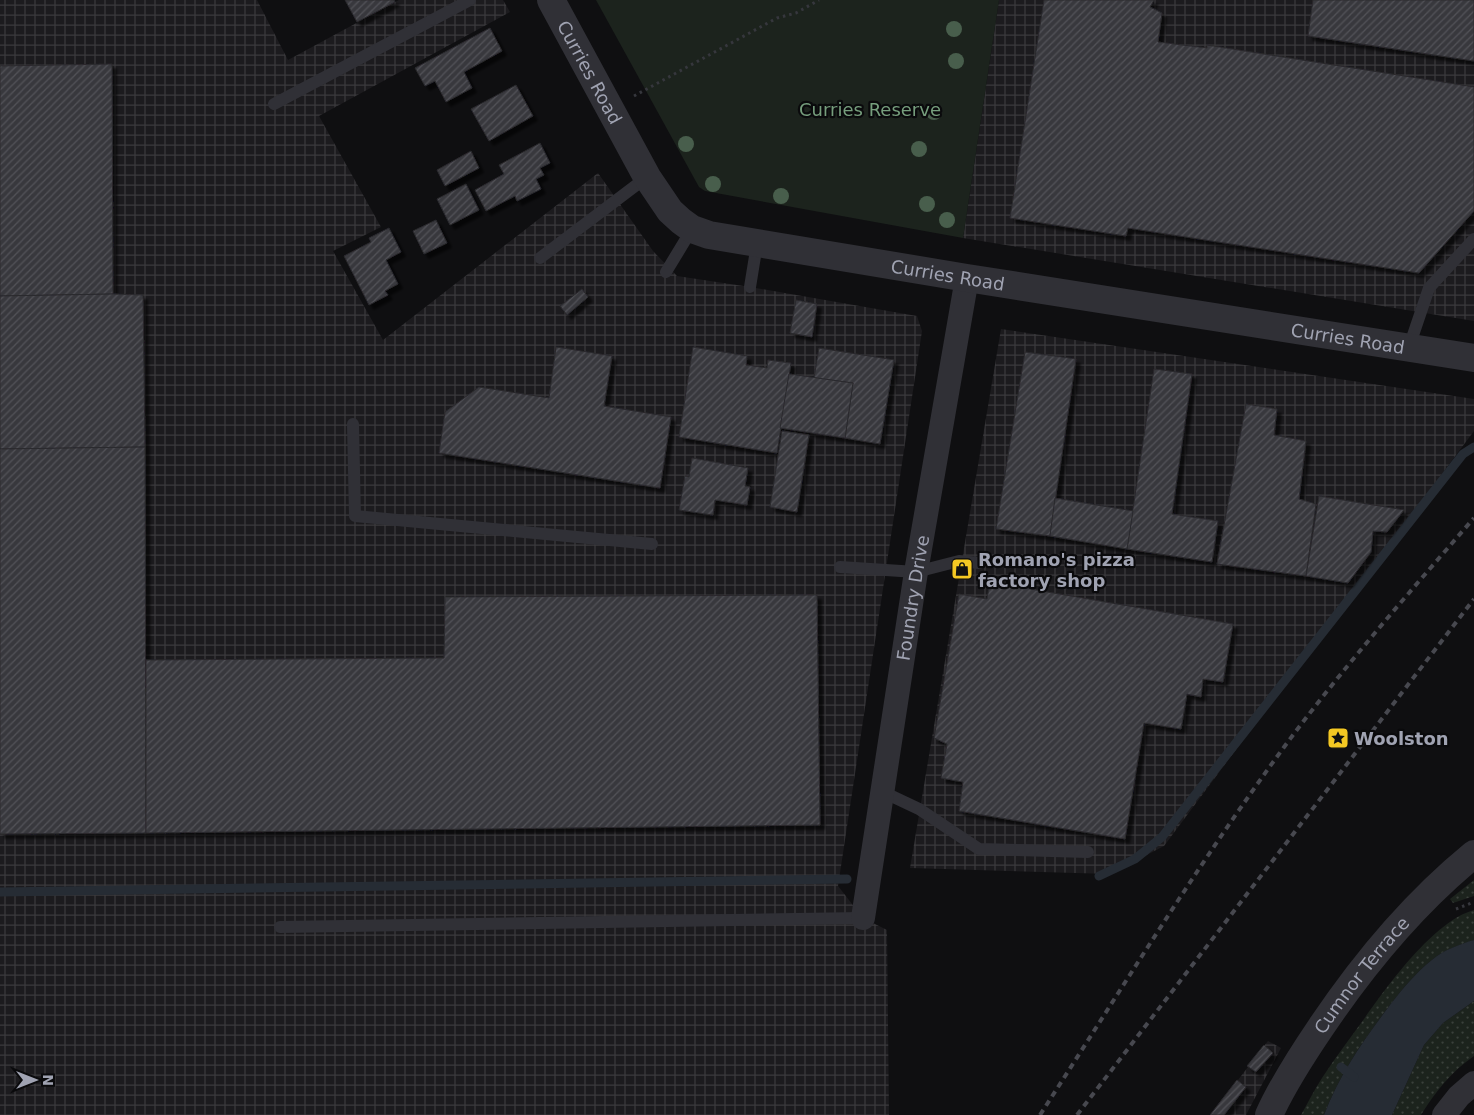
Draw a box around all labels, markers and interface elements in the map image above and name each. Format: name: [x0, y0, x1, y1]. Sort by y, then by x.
street label: Curries Road: [553, 17, 627, 128]
park label: Curries Reserve: [799, 99, 941, 120]
street label: Curries Road: [889, 255, 1006, 294]
street label: Curries Road: [1289, 319, 1406, 357]
street label: Foundry Drive: [892, 533, 933, 662]
place label: Romano's pizza factory shop: [978, 549, 1135, 591]
shop icon: Romano's pizza factory shop: [950, 557, 974, 581]
place icon: Woolston: [1326, 726, 1350, 750]
place label: Woolston: [1354, 728, 1449, 749]
street label: Cumnor Terrace: [1309, 912, 1413, 1038]
north arrow: [10, 1055, 60, 1105]
text: N: [40, 1074, 56, 1086]

